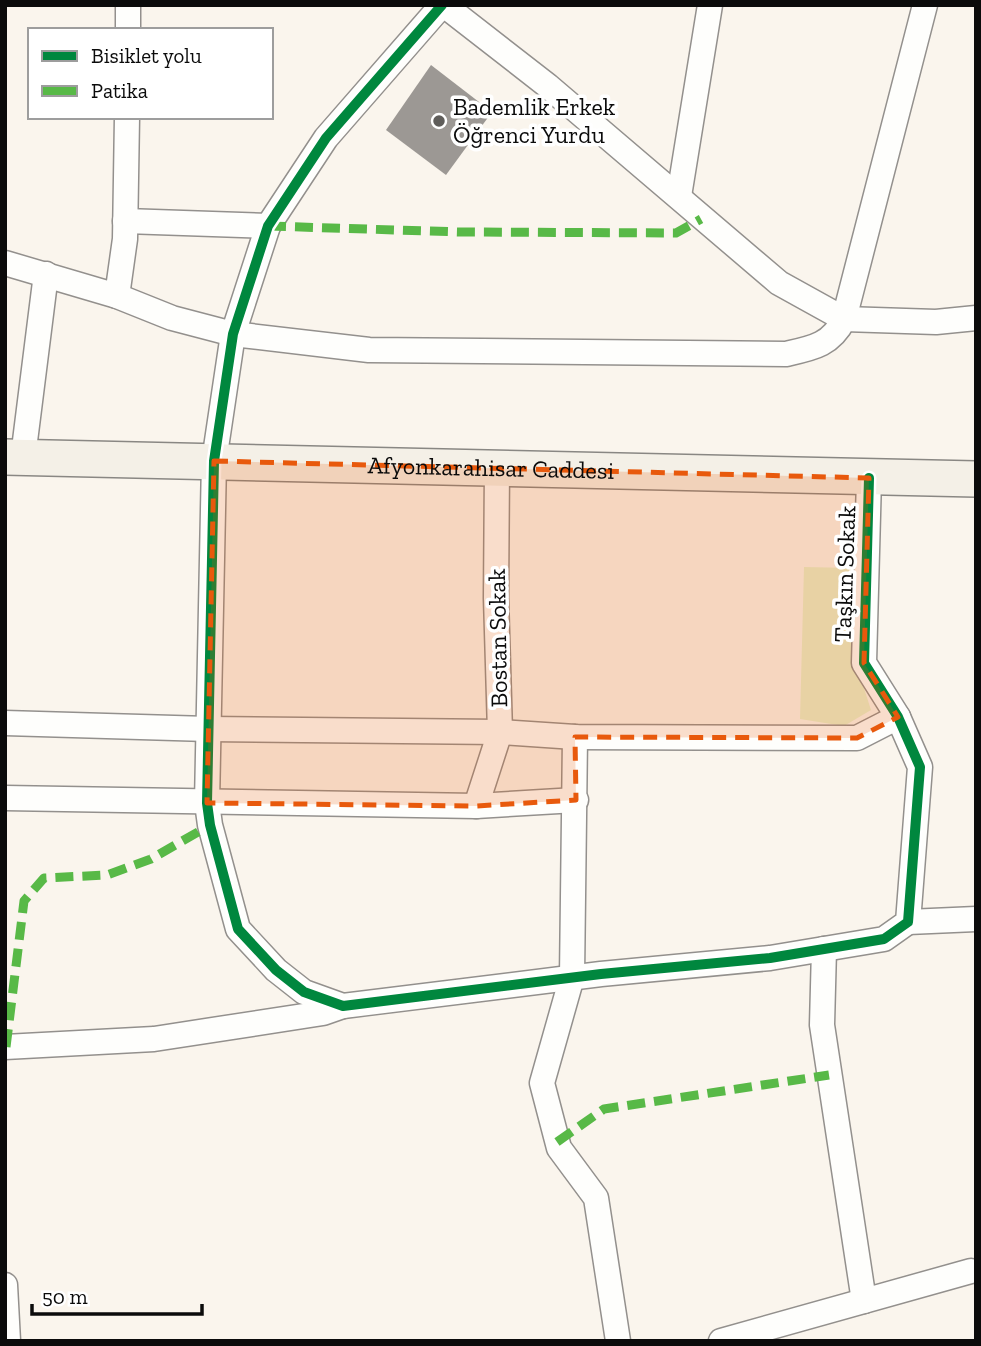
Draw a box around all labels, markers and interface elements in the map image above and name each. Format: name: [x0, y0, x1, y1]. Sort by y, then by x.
legend: [28, 28, 273, 119]
text: Bisiklet yolu: [91, 43, 202, 68]
text: Patika: [91, 78, 148, 103]
place label: Bademlik Erkek Öğrenci Yurdu: [453, 92, 616, 149]
marker: Bademlik Erkek Öğrenci Yurdu: [431, 113, 447, 129]
street label: Afyonkarahisar Caddesi: [367, 450, 615, 485]
street label: Taşkın Sokak: [828, 505, 861, 643]
street label: Bostan Sokak: [482, 568, 513, 708]
scale bar: [32, 1272, 201, 1316]
text: 50 m: [42, 1284, 88, 1309]

